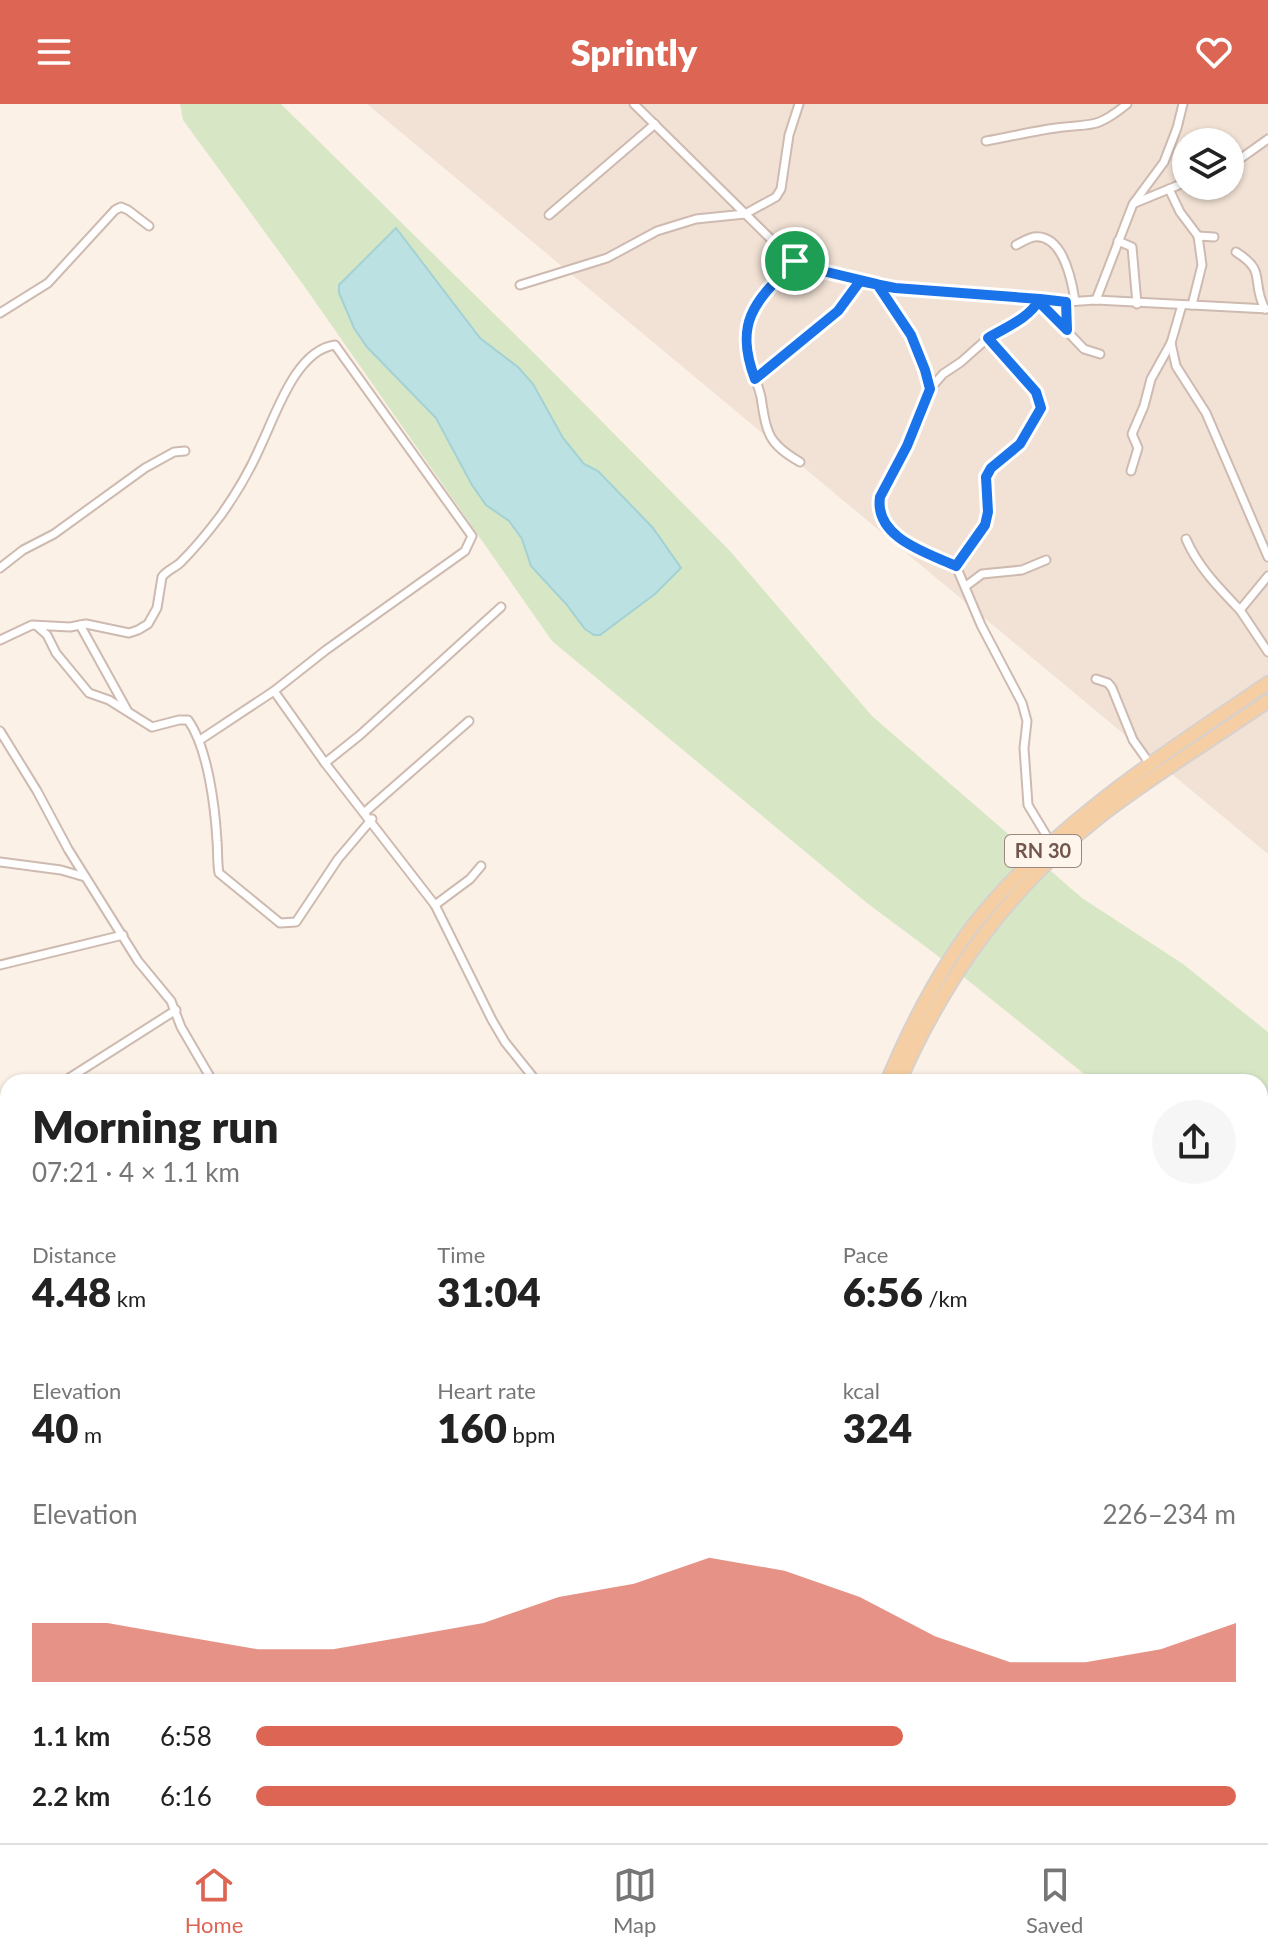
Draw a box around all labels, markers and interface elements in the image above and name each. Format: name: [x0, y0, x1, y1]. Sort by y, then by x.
icon: menu: [32, 30, 76, 74]
text: Sprintly: [571, 30, 697, 74]
icon: heart: [1192, 30, 1236, 74]
map controls: [1172, 128, 1244, 200]
button: layers: [1172, 128, 1244, 200]
pin: [761, 227, 829, 295]
icon: arrive: [773, 239, 817, 283]
road number: RN 30: [1005, 835, 1081, 867]
text: Morning run: [32, 1100, 279, 1152]
button: share: [1152, 1100, 1236, 1184]
text: 07:21 · 4 × 1.1 km: [32, 1156, 240, 1188]
text: Distance: [32, 1241, 116, 1268]
text: Time: [437, 1241, 485, 1268]
text: Pace: [843, 1241, 888, 1268]
text: 4.48: [32, 1268, 111, 1316]
text: 31:04: [437, 1268, 541, 1316]
text: 6:56: [843, 1268, 923, 1316]
text: km: [111, 1285, 146, 1312]
text: /km: [923, 1285, 968, 1312]
text: Elevation: [32, 1377, 121, 1404]
text: Heart rate: [437, 1377, 536, 1404]
text: kcal: [843, 1377, 880, 1404]
text: 40: [32, 1404, 78, 1452]
text: 160: [437, 1404, 507, 1452]
text: 324: [843, 1404, 912, 1452]
text: m: [78, 1421, 102, 1448]
text: bpm: [507, 1421, 555, 1448]
text: Elevation: [32, 1498, 138, 1530]
text: 226–234 m: [1102, 1498, 1236, 1530]
text: 1.1 km: [32, 1720, 110, 1752]
text: 6:58: [160, 1720, 212, 1752]
text: 2.2 km: [32, 1780, 110, 1812]
text: 6:16: [160, 1780, 212, 1812]
tab: Home: [185, 1863, 243, 1938]
tab: Map: [613, 1863, 657, 1938]
tab: Saved: [1026, 1863, 1083, 1938]

